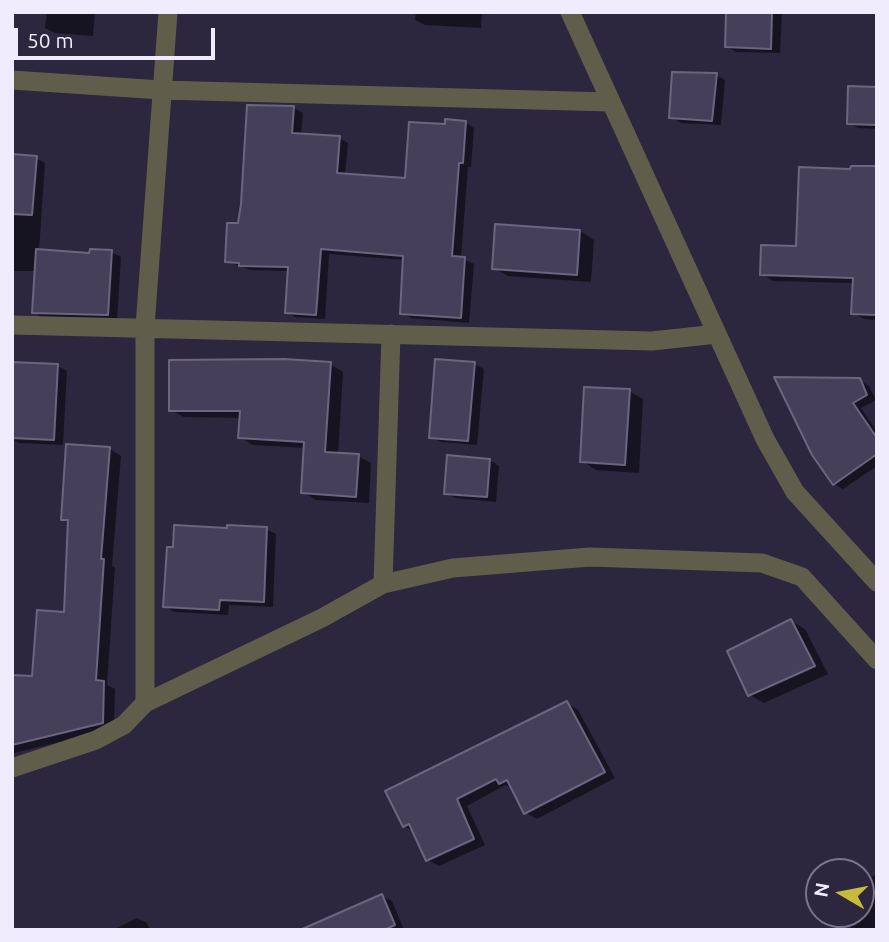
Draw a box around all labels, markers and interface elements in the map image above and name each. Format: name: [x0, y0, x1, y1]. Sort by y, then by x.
scale bar: [18, 14, 219, 58]
text: 50 m: [27, 28, 74, 52]
north arrow: [805, 858, 875, 928]
text: N: [809, 881, 833, 899]

